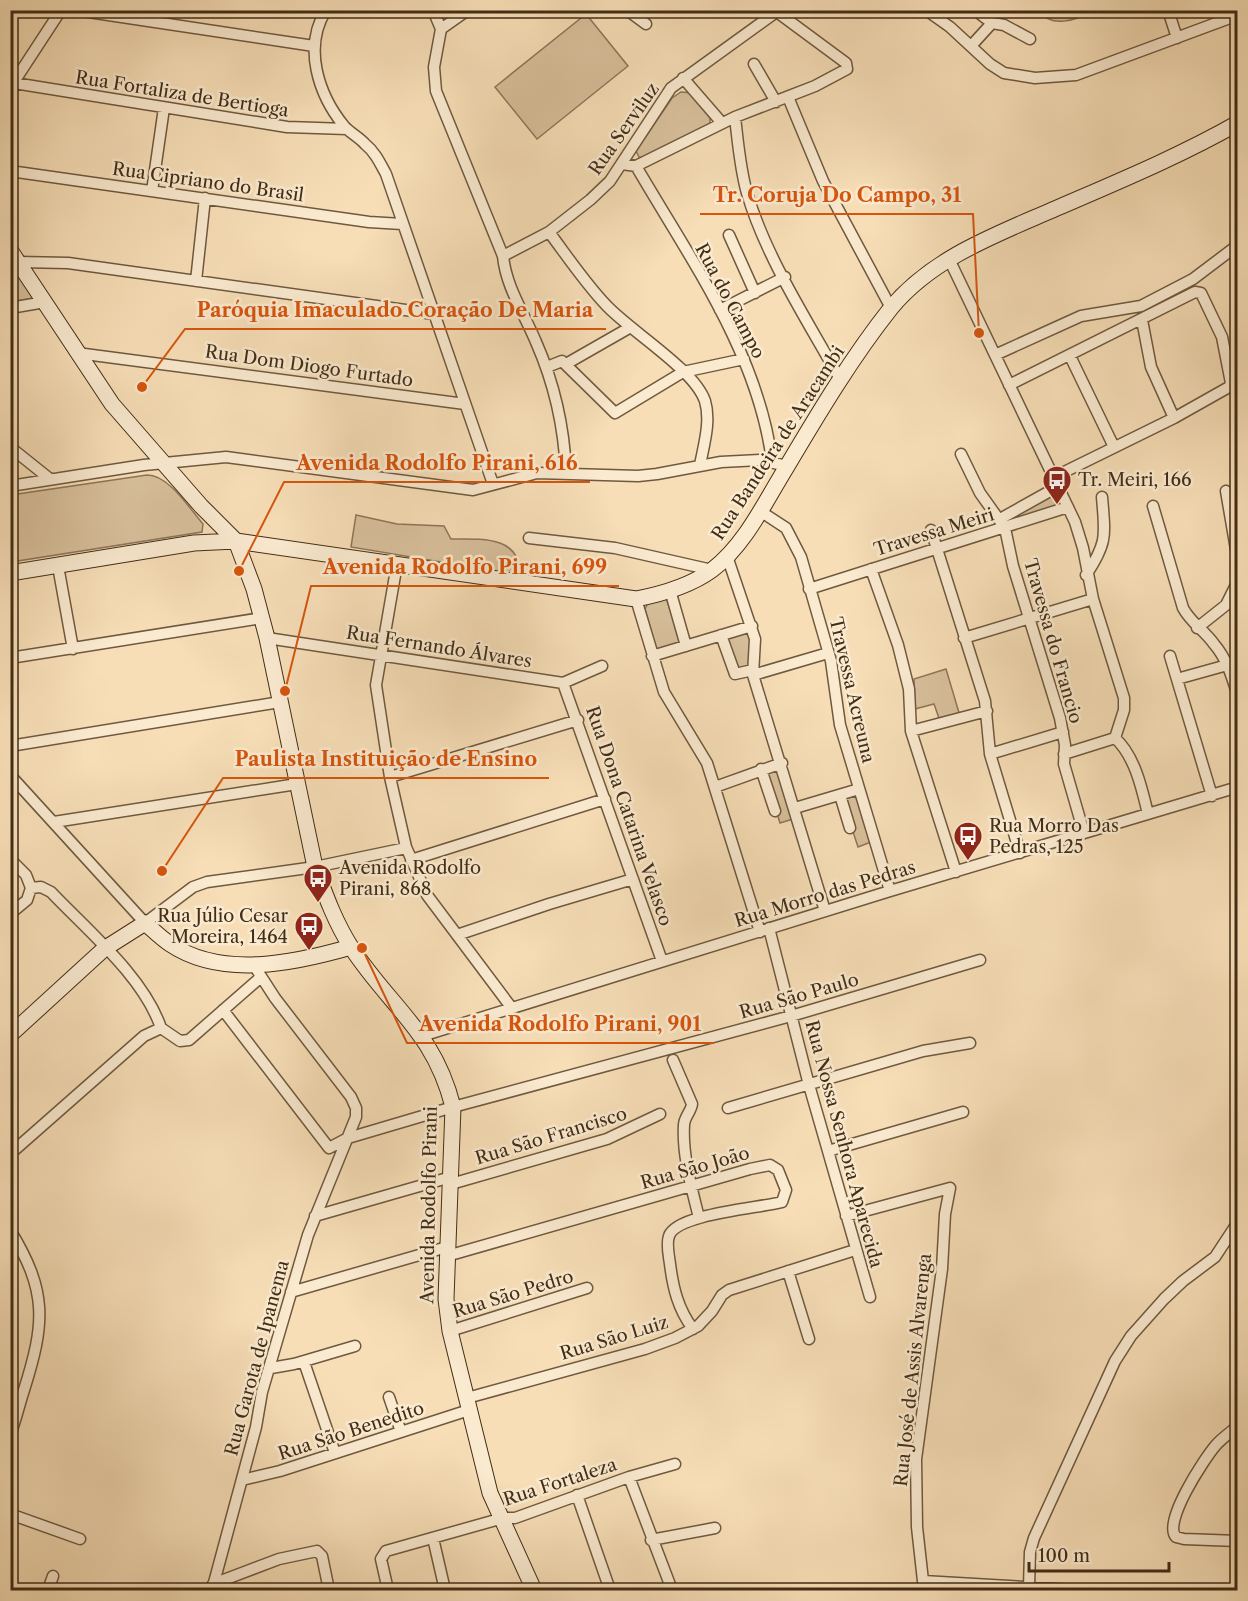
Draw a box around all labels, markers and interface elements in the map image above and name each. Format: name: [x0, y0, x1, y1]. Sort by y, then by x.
street label: Rua Fortaliza de Bertioga: [74, 66, 291, 122]
street label: Rua Serviluz: [584, 79, 664, 179]
street label: Rua Cipriano do Brasil: [111, 158, 305, 206]
callout: Tr. Coruja Do Campo, 31: [700, 176, 973, 214]
text: Tr. Coruja Do Campo, 31: [713, 183, 961, 207]
street label: Rua do Campo: [690, 240, 770, 362]
callout: Paróquia Imaculado Coração De Maria: [185, 291, 606, 329]
text: Paróquia Imaculado Coração De Maria: [197, 298, 594, 322]
street label: Rua Dom Diogo Furtado: [203, 340, 415, 392]
street label: Rua Bandeira de Aracambi: [707, 341, 849, 544]
callout: Avenida Rodolfo Pirani, 616: [284, 444, 590, 482]
text: Avenida Rodolfo Pirani, 616: [295, 451, 578, 475]
bus stop icon: Tr. Meiri, 166: [1041, 464, 1073, 506]
place label: Tr. Meiri, 166: [1078, 469, 1192, 491]
street label: Travessa Meiri: [871, 503, 997, 561]
callout: Avenida Rodolfo Pirani, 699: [311, 548, 619, 586]
text: Avenida Rodolfo Pirani, 699: [322, 555, 607, 579]
street label: Travessa do Francio: [1019, 556, 1087, 726]
street label: Travessa Acreuna: [825, 615, 880, 766]
street label: Rua Fernando Álvares: [345, 620, 533, 673]
street label: Rua Dona Catarina Velasco: [581, 703, 677, 929]
callout: Paulista Instituição de Ensino: [223, 740, 549, 778]
text: Paulista Instituição de Ensino: [235, 747, 537, 771]
place label: Rua Morro Das Pedras, 125: [989, 815, 1119, 858]
bus stop icon: Rua Morro Das Pedras, 125: [952, 820, 984, 862]
street label: Rua Morro das Pedras: [732, 856, 918, 932]
place label: Avenida Rodolfo Pirani, 868: [338, 857, 481, 900]
bus stop icon: Avenida Rodolfo Pirani, 868: [302, 862, 334, 904]
place label: Rua Júlio Cesar Moreira, 1464: [157, 905, 288, 948]
bus stop icon: Rua Júlio Cesar Moreira, 1464: [293, 910, 325, 952]
street label: Rua São Paulo: [737, 968, 861, 1024]
callout: Avenida Rodolfo Pirani, 901: [407, 1005, 714, 1043]
text: Avenida Rodolfo Pirani, 901: [418, 1012, 701, 1036]
street label: Rua Nossa Senhora Aparecida: [800, 1018, 888, 1271]
street label: Rua São Francisco: [472, 1102, 630, 1170]
street label: Avenida Rodolfo Pirani: [416, 1105, 442, 1305]
street label: Rua São João: [638, 1142, 752, 1194]
street label: Rua José de Assis Alvarenga: [890, 1252, 936, 1488]
street label: Rua Garota de Ipanema: [220, 1257, 294, 1458]
street label: Rua São Pedro: [450, 1265, 576, 1323]
street label: Rua São Luiz: [557, 1311, 671, 1365]
street label: Rua São Benedito: [275, 1397, 427, 1465]
street label: Rua Fortaleza: [501, 1453, 620, 1511]
scale bar: [1029, 1535, 1168, 1573]
text: 100 m: [1038, 1545, 1090, 1567]

